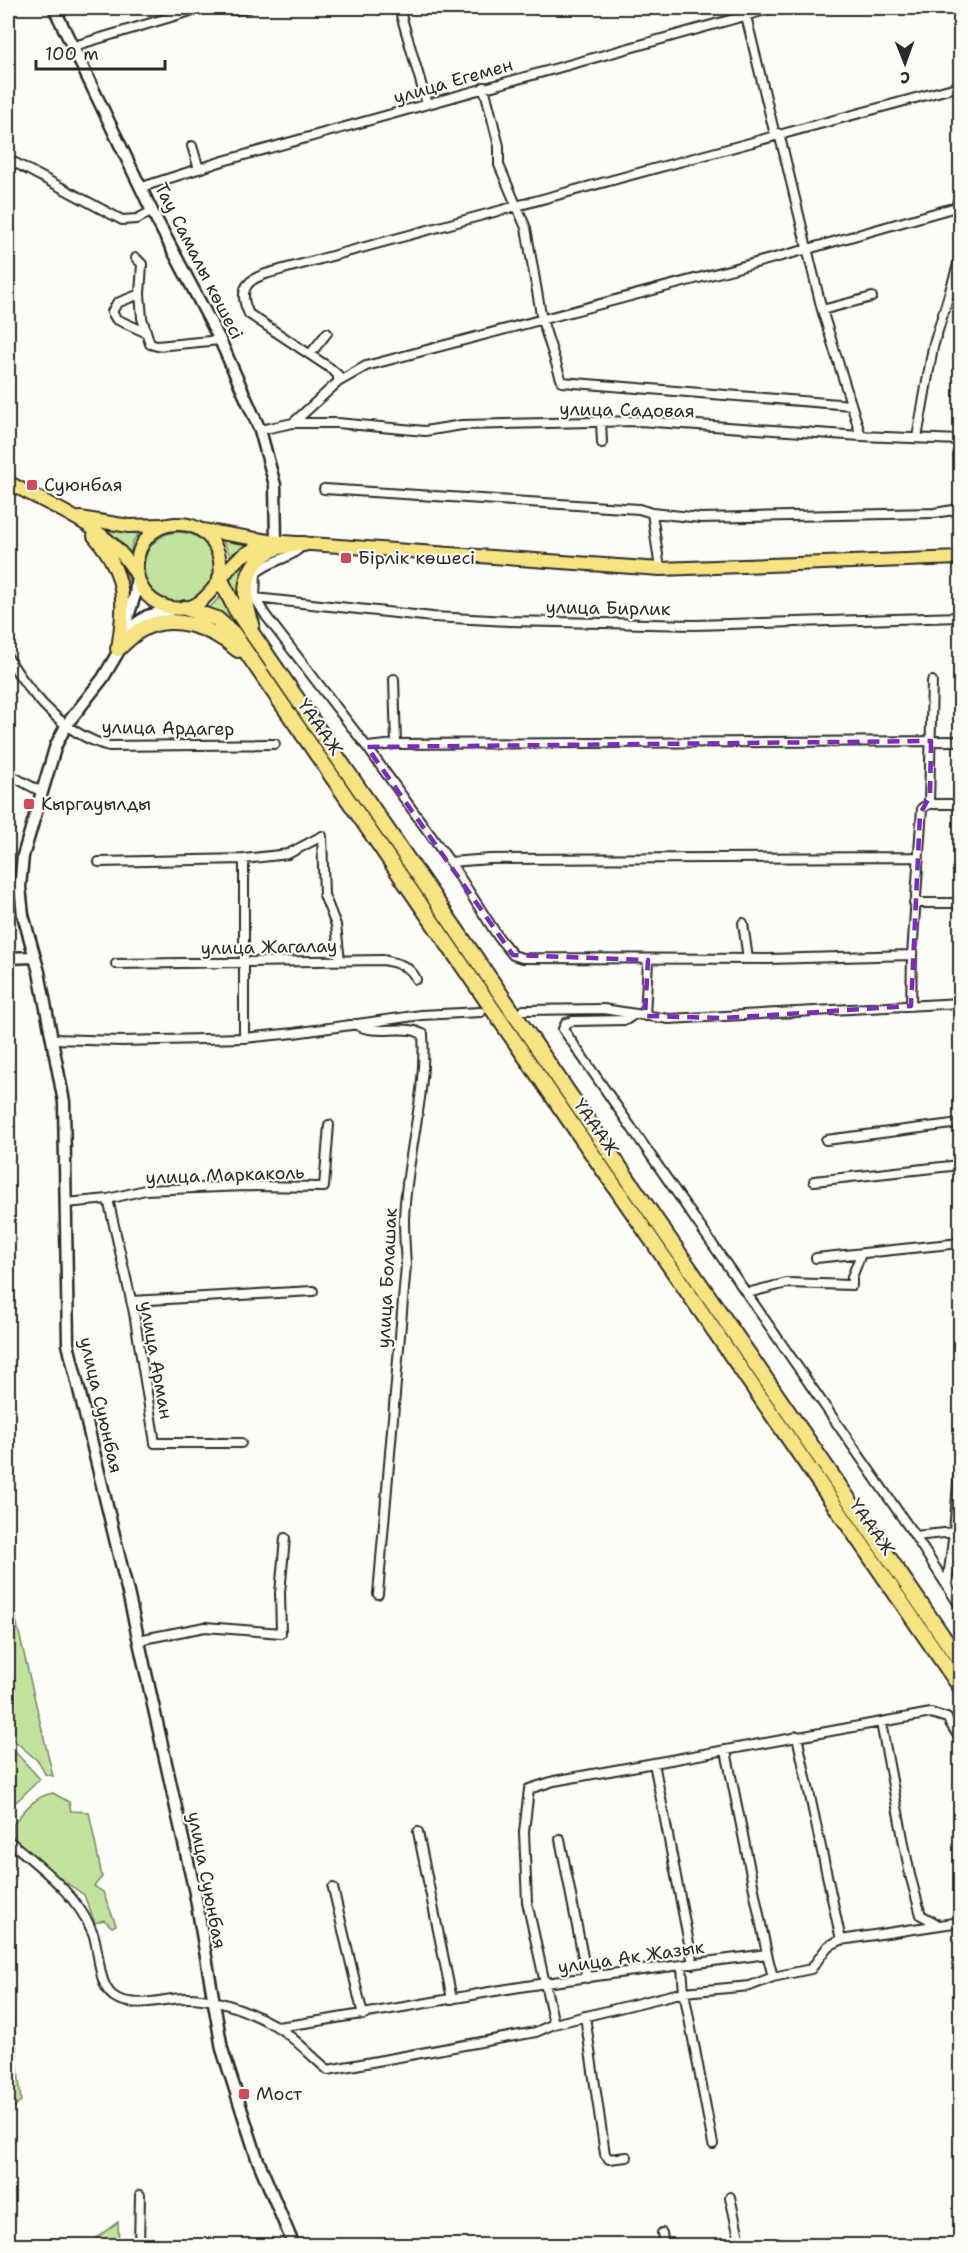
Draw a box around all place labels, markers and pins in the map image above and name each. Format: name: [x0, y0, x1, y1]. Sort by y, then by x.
place label: Суюнбая: [44, 473, 123, 497]
marker: Суюнбая: [25, 478, 39, 492]
place label: Бірлік көшесі: [358, 546, 475, 570]
marker: Бірлік көшесі: [339, 551, 353, 565]
place label: Кыргауылды: [41, 792, 151, 816]
marker: Кыргауылды: [22, 797, 36, 811]
place label: Мост: [256, 2082, 303, 2106]
marker: Мост: [237, 2087, 251, 2101]

